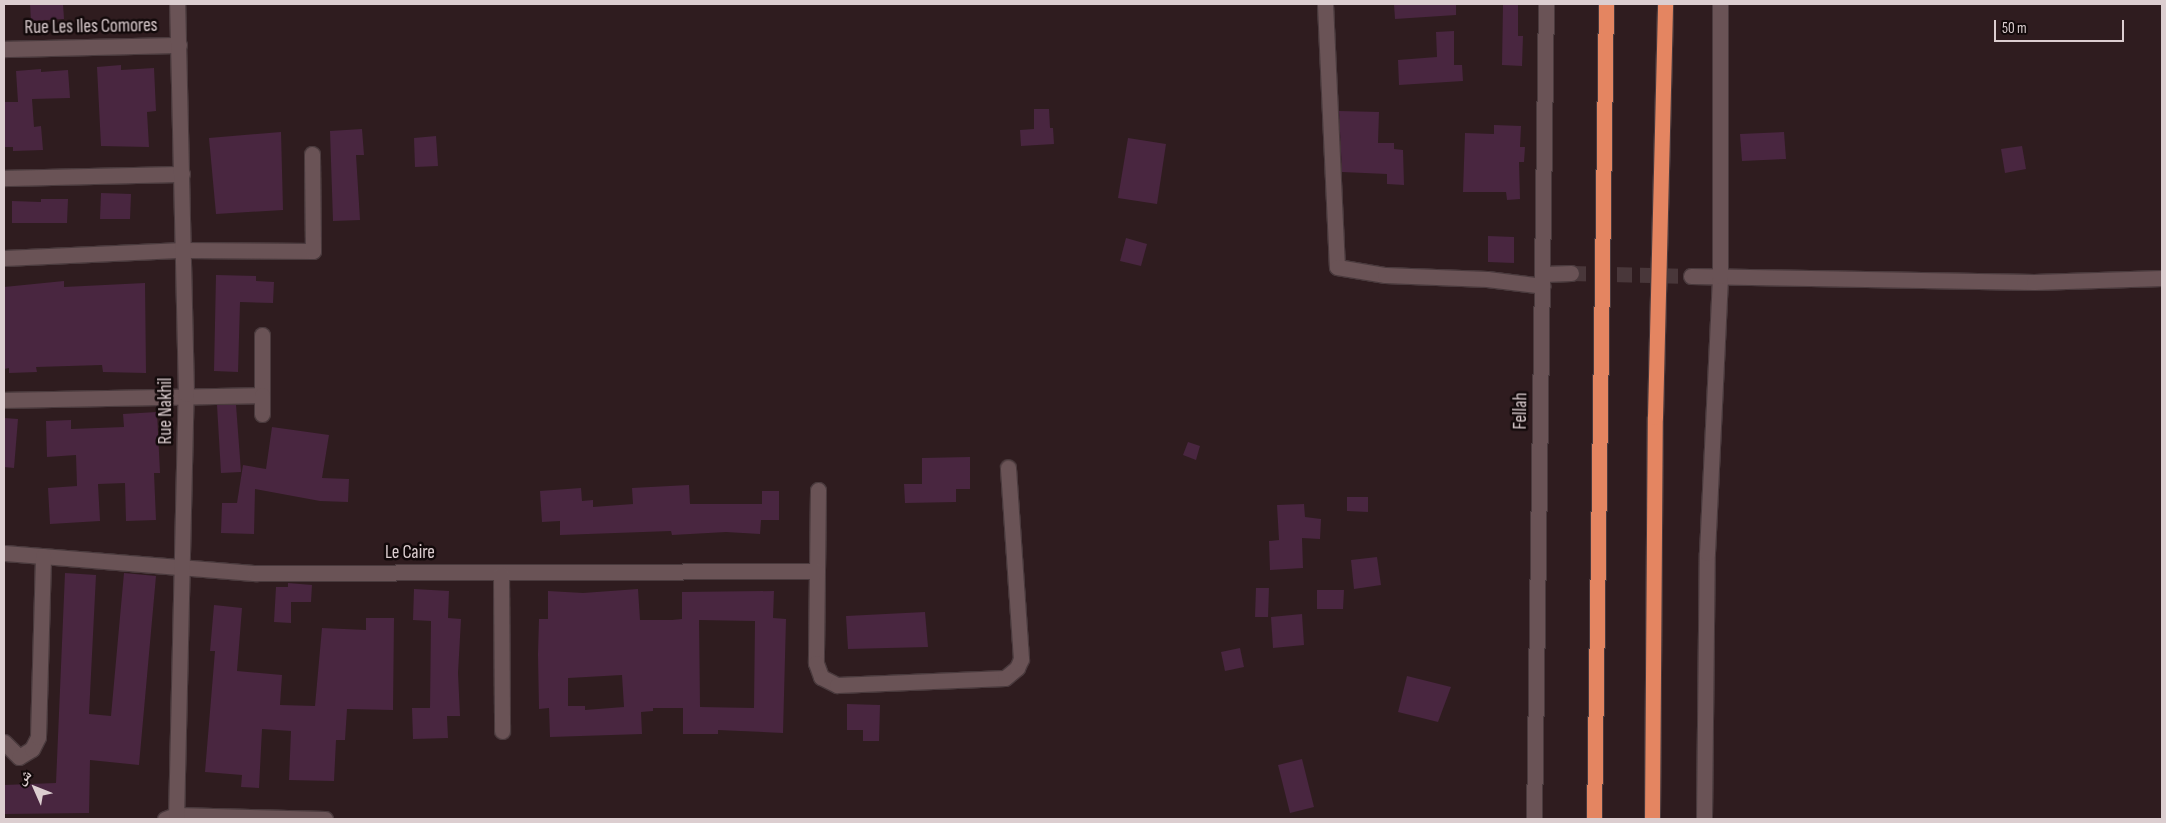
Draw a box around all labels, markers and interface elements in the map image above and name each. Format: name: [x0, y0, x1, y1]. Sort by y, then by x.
scale bar: [1996, 10, 2126, 42]
street label: Rue Les Iles Comores: [24, 14, 158, 40]
text: 50 m: [2002, 19, 2027, 38]
street label: Rue Nakhil: [155, 378, 177, 444]
street label: Fellah: [1509, 392, 1533, 430]
street label: Le Caire: [385, 542, 435, 564]
north arrow: [10, 763, 60, 813]
text: ش: [13, 766, 35, 788]

